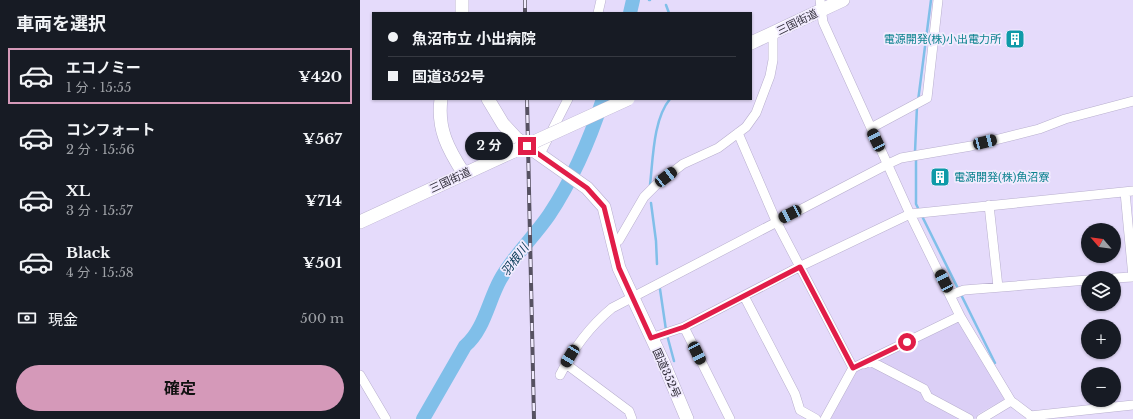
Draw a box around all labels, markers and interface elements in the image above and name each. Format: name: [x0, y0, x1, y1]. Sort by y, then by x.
street label: 三国街道: [774, 6, 820, 38]
text: 車両を選択: [16, 13, 106, 35]
building icon: 電源開発(株)小出電力所: [1004, 28, 1026, 50]
text: 魚沼市立 小出病院: [412, 29, 536, 48]
place label: 電源開発(株)小出電力所: [884, 32, 1002, 46]
icon: car: [18, 58, 54, 94]
text: エコノミー: [66, 58, 141, 77]
text: ¥420: [298, 67, 342, 86]
text: 国道352号: [412, 67, 485, 86]
text: 1 分 · 15:55: [66, 79, 131, 96]
icon: car: [18, 120, 54, 156]
text: コンフォート: [66, 120, 156, 139]
car: [865, 127, 887, 153]
text: ¥567: [302, 129, 342, 148]
callout: 2 分: [465, 132, 513, 160]
car: [972, 133, 998, 151]
text: 2 分: [477, 137, 501, 154]
route end: [518, 137, 536, 155]
text: 2 分 · 15:56: [66, 141, 135, 158]
street label: 三国街道: [427, 164, 473, 196]
car: [653, 165, 679, 189]
building icon: 電源開発(株)魚沼寮: [929, 166, 951, 188]
place label: 電源開発(株)魚沼寮: [954, 170, 1049, 184]
text: XL: [66, 181, 90, 200]
icon: car: [18, 182, 54, 218]
text: ¥714: [305, 191, 342, 210]
text: 3 分 · 15:57: [66, 202, 133, 219]
car: [777, 203, 803, 225]
north arrow: [1081, 223, 1121, 263]
map controls: [1081, 223, 1121, 407]
water label: 羽根川: [498, 239, 533, 279]
text: Black: [66, 243, 110, 262]
icon: car: [18, 244, 54, 280]
text: ¥501: [302, 253, 342, 272]
text: 4 分 · 15:58: [66, 264, 134, 281]
car: [933, 268, 955, 294]
button: layers: [1081, 271, 1121, 311]
icon: cash: [16, 307, 38, 329]
text: 現金: [48, 310, 78, 329]
text: 500 m: [300, 310, 344, 327]
button: +: [1081, 319, 1121, 359]
route start: [898, 333, 916, 351]
car: [686, 340, 708, 366]
car: [559, 343, 581, 369]
street label: 国道352号: [650, 346, 684, 400]
button: 確定: [16, 365, 344, 411]
button: −: [1081, 367, 1121, 407]

